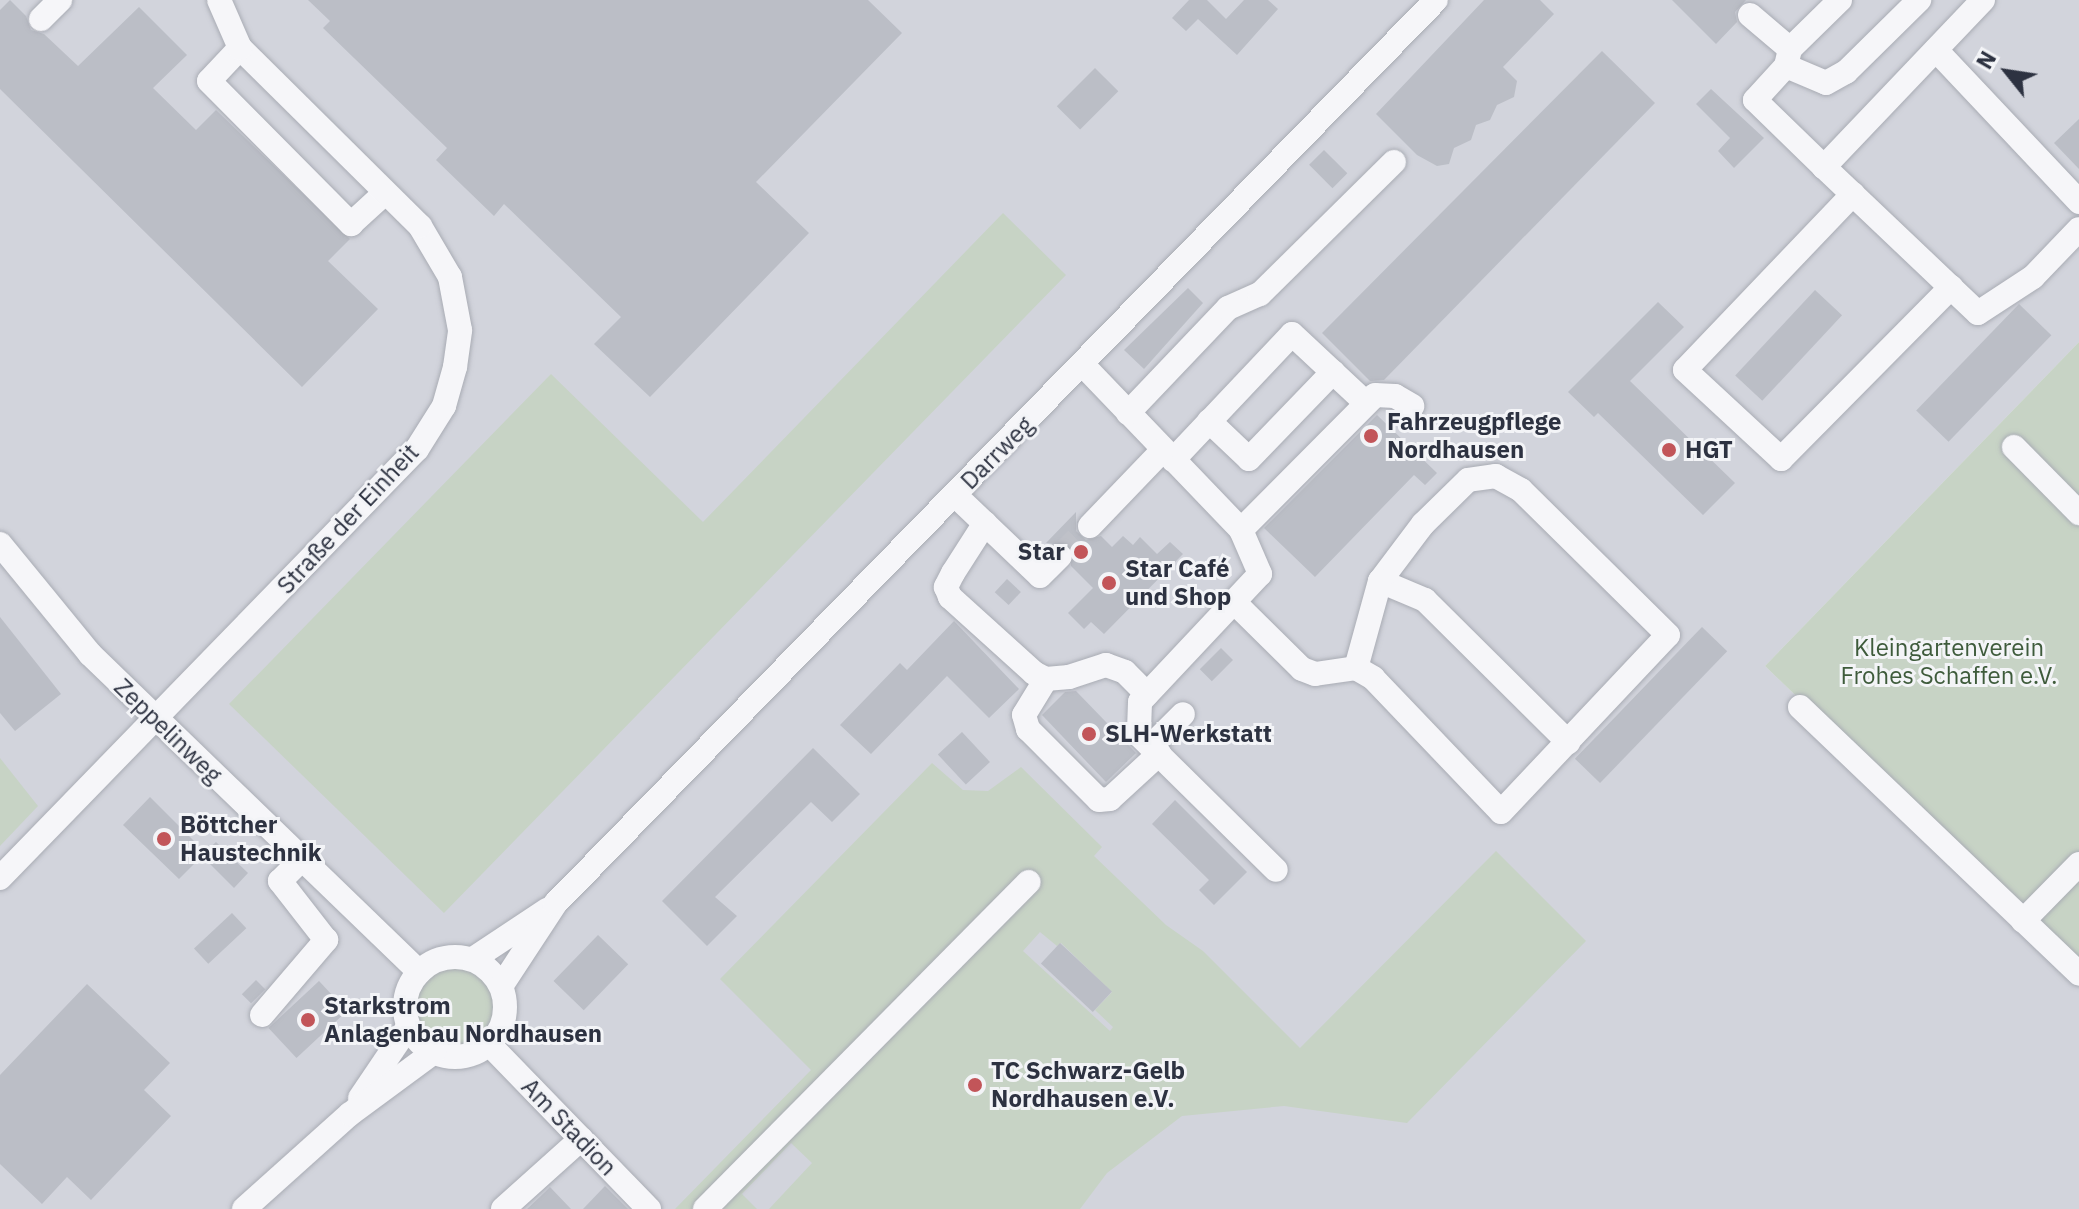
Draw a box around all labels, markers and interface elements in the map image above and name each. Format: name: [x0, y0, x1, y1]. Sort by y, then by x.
north arrow: [1967, 32, 2047, 112]
text: N: [1969, 46, 2002, 74]
place label: Fahrzeugpflege Nordhausen: [1387, 408, 1561, 464]
street label: Darrweg: [955, 411, 1039, 495]
marker: Fahrzeugpflege Nordhausen: [1362, 427, 1380, 445]
place label: HGT: [1685, 436, 1733, 464]
street label: Straße der Einheit: [271, 438, 425, 600]
marker: HGT: [1660, 441, 1678, 459]
place label: Star: [1018, 538, 1065, 566]
marker: Star: [1072, 543, 1090, 561]
place label: Star Café und Shop: [1125, 555, 1231, 611]
marker: Star Café und Shop: [1100, 574, 1118, 592]
park label: Kleingartenverein Frohes Schaffen e.V.: [1840, 634, 2058, 690]
street label: Zeppelinweg: [108, 673, 228, 789]
place label: SLH-Werkstatt: [1105, 720, 1272, 748]
marker: SLH-Werkstatt: [1080, 725, 1098, 743]
place label: Böttcher Haustechnik: [180, 811, 322, 867]
marker: Böttcher Haustechnik: [155, 830, 173, 848]
place label: Starkstrom Anlagenbau Nordhausen: [324, 992, 602, 1048]
marker: Starkstrom Anlagenbau Nordhausen: [299, 1011, 317, 1029]
place label: TC Schwarz-Gelb Nordhausen e.V.: [991, 1057, 1185, 1113]
street label: Am Stadion: [516, 1072, 622, 1182]
marker: TC Schwarz-Gelb Nordhausen e.V.: [966, 1076, 984, 1094]

